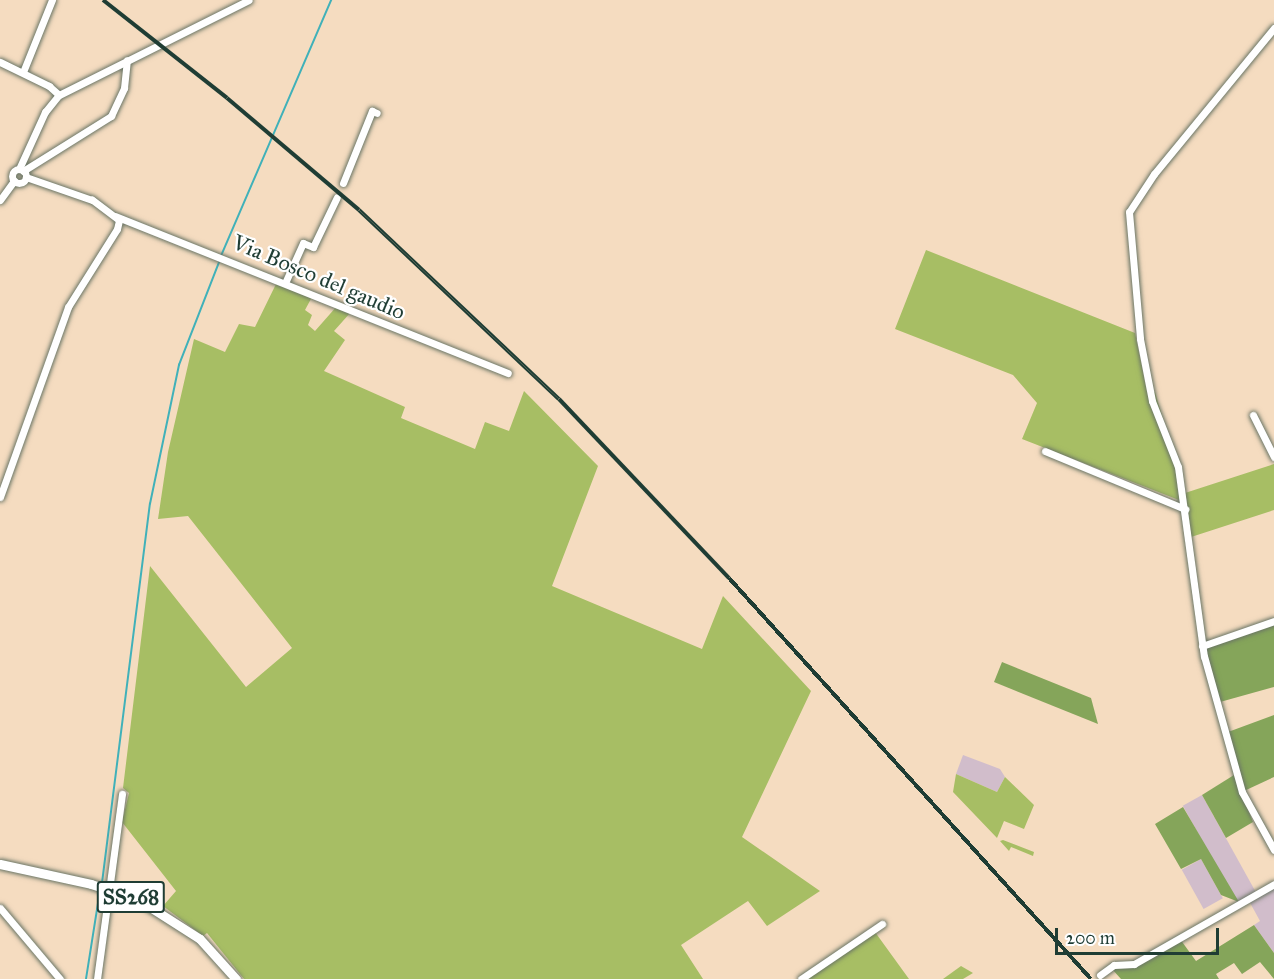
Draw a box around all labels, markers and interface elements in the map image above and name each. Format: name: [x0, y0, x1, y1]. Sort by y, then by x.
street label: Via Bosco del gaudio: [229, 229, 409, 325]
road number: SS268: [96, 879, 166, 915]
scale bar: [1058, 916, 1222, 954]
text: 200 m: [1066, 927, 1115, 949]

